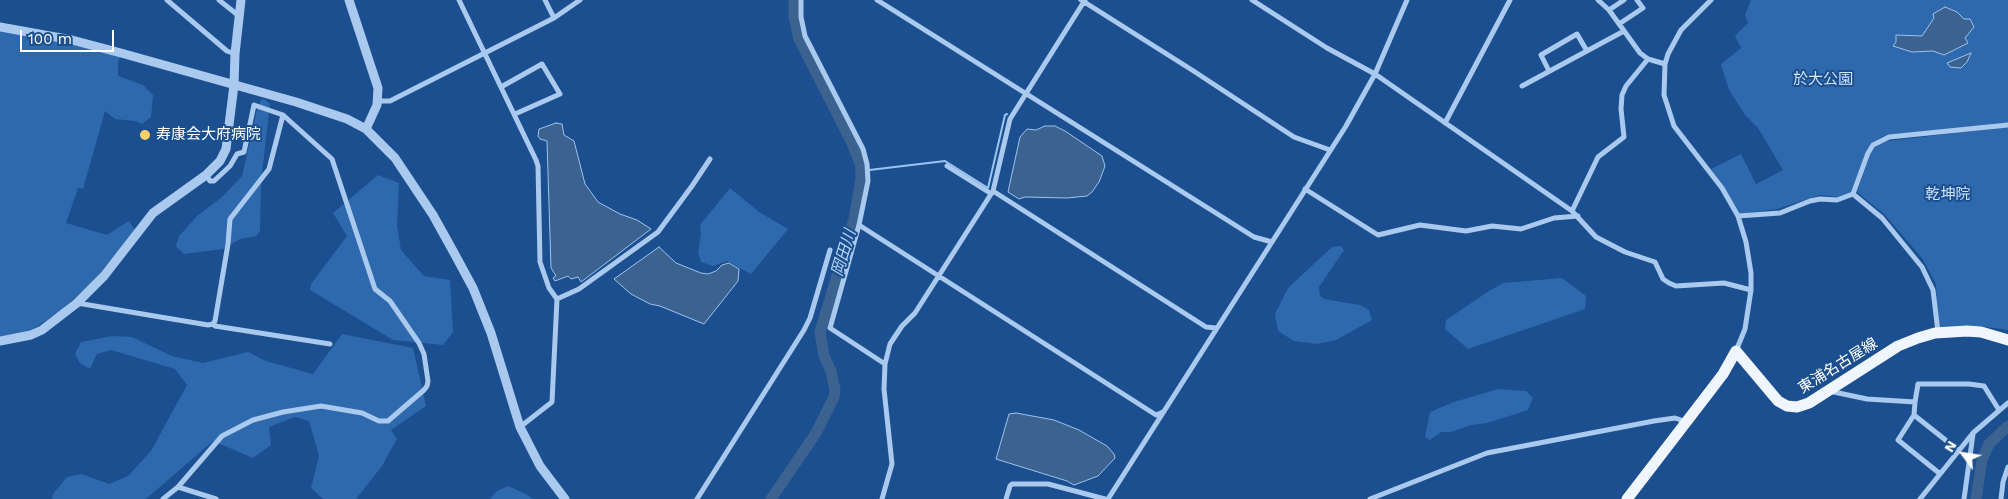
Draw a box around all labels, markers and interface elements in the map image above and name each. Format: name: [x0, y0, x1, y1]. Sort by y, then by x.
scale bar: [22, 20, 116, 52]
text: 100 m: [28, 30, 72, 48]
park label: 於大公園: [1793, 71, 1853, 89]
place label: 寿康会大府病院: [156, 126, 261, 144]
marker: 寿康会大府病院: [138, 128, 152, 142]
park label: 乾坤院: [1926, 186, 1970, 204]
water label: 岡田川: [828, 227, 860, 279]
street label: 東浦名古屋線: [1795, 335, 1881, 397]
north arrow: [1938, 429, 1988, 479]
text: N: [1941, 438, 1960, 455]

